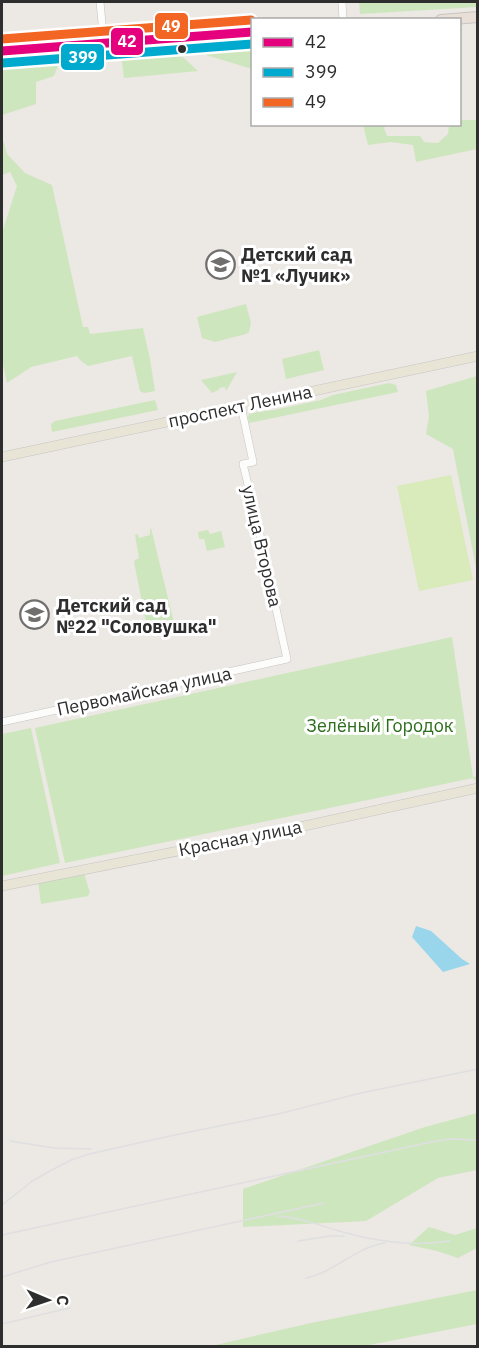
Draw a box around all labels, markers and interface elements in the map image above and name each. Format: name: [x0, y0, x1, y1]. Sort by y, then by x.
line badge: 49: [154, 12, 189, 40]
text: 49: [161, 16, 181, 36]
legend: [251, 18, 461, 126]
line badge: 42: [110, 27, 144, 56]
text: 42: [305, 30, 327, 53]
text: 42: [117, 31, 137, 51]
line badge: 399: [60, 43, 105, 71]
unlabelled marker: [176, 43, 188, 55]
text: 399: [69, 47, 97, 67]
text: 399: [305, 60, 337, 83]
text: 49: [305, 90, 327, 113]
place label: Детский сад №1 «Лучик»: [241, 243, 352, 287]
school or university icon: Детский сад №1 «Лучик»: [204, 248, 236, 280]
street label: проспект Ленина: [166, 379, 314, 432]
street label: улица Второва: [237, 483, 287, 610]
place label: Детский сад №22 "Соловушка": [56, 594, 217, 638]
school or university icon: Детский сад №22 "Соловушка": [19, 599, 51, 631]
street label: Первомайская улица: [55, 661, 234, 721]
park label: Зелёный Городок: [306, 714, 454, 737]
street label: Красная улица: [176, 815, 304, 861]
north arrow: [18, 1270, 78, 1330]
text: С: [53, 1295, 73, 1306]

